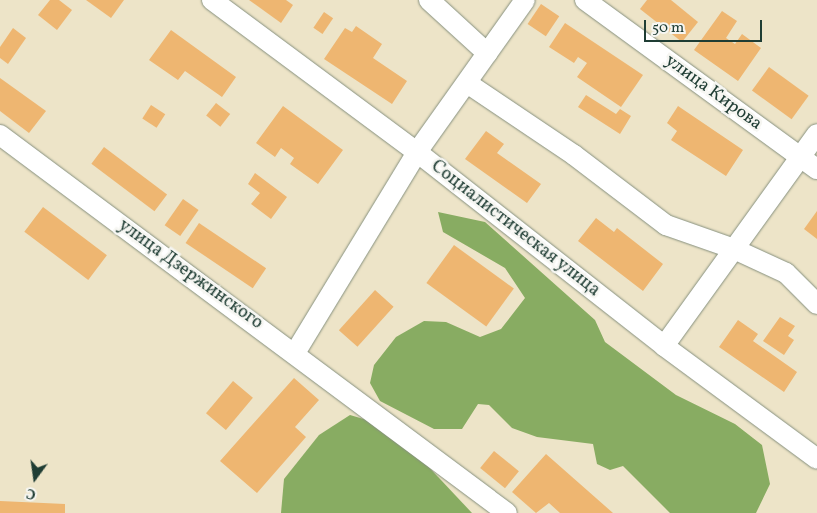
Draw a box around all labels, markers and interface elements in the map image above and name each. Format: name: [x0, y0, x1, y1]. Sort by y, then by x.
scale bar: [647, 10, 764, 42]
text: 50 m: [652, 18, 684, 39]
street label: улица Кирова: [660, 51, 766, 135]
street label: Социалистическая улица: [426, 156, 604, 302]
street label: улица Дзержинского: [113, 215, 267, 335]
north arrow: [10, 453, 60, 503]
text: С: [25, 483, 38, 503]

